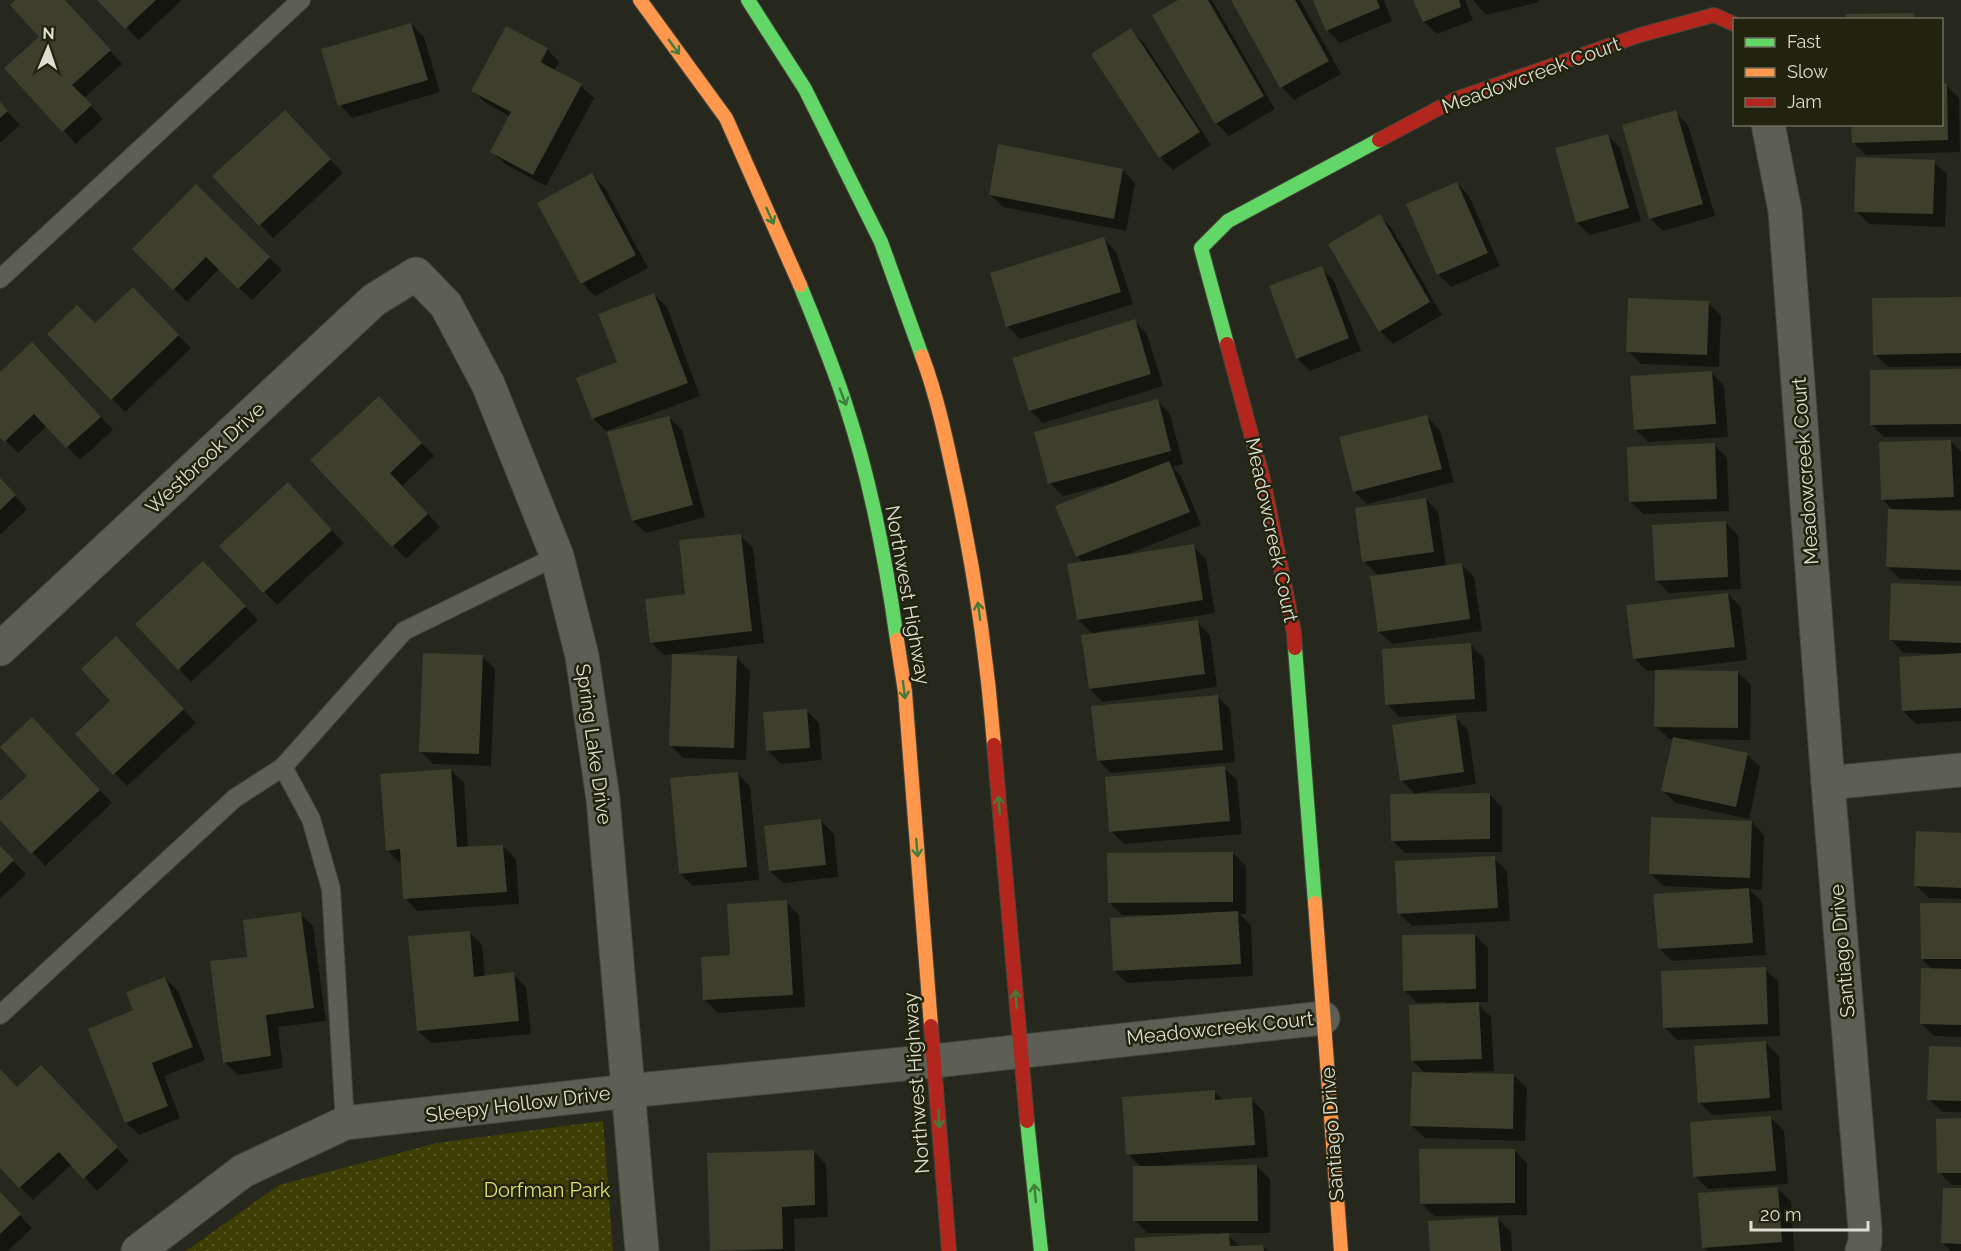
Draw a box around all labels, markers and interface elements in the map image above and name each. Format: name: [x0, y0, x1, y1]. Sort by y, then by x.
north arrow: [18, 18, 78, 78]
legend: [1733, 18, 1943, 126]
text: N: [42, 24, 55, 43]
street label: Meadowcreek Court: [1439, 31, 1624, 118]
text: Fast: [1787, 31, 1821, 52]
one-way arrow: [668, 39, 680, 55]
text: Slow: [1787, 61, 1828, 82]
text: Jam: [1787, 91, 1822, 112]
one-way arrow: [764, 207, 776, 225]
street label: Meadowcreek Court: [1786, 376, 1824, 566]
one-way arrow: [838, 387, 849, 406]
street label: Westbrook Drive: [141, 397, 270, 519]
street label: Meadowcreek Court: [1241, 436, 1303, 625]
street label: Northwest Highway: [880, 503, 936, 687]
one-way arrow: [973, 601, 984, 621]
street label: Spring Lake Drive: [571, 662, 617, 826]
one-way arrow: [899, 680, 910, 699]
one-way arrow: [993, 795, 1004, 815]
one-way arrow: [912, 837, 923, 857]
street label: Santiago Drive: [1824, 883, 1860, 1019]
one-way arrow: [1010, 989, 1021, 1009]
street label: Northwest Highway: [898, 991, 934, 1174]
street label: Meadowcreek Court: [1125, 1006, 1315, 1050]
street label: Santiago Drive: [1315, 1066, 1349, 1201]
street label: Sleepy Hollow Drive: [424, 1081, 612, 1127]
one-way arrow: [934, 1109, 945, 1129]
park label: Dorfman Park: [484, 1178, 611, 1202]
one-way arrow: [1029, 1183, 1040, 1203]
scale bar: [1751, 1194, 1868, 1232]
text: 20 m: [1760, 1204, 1802, 1225]

